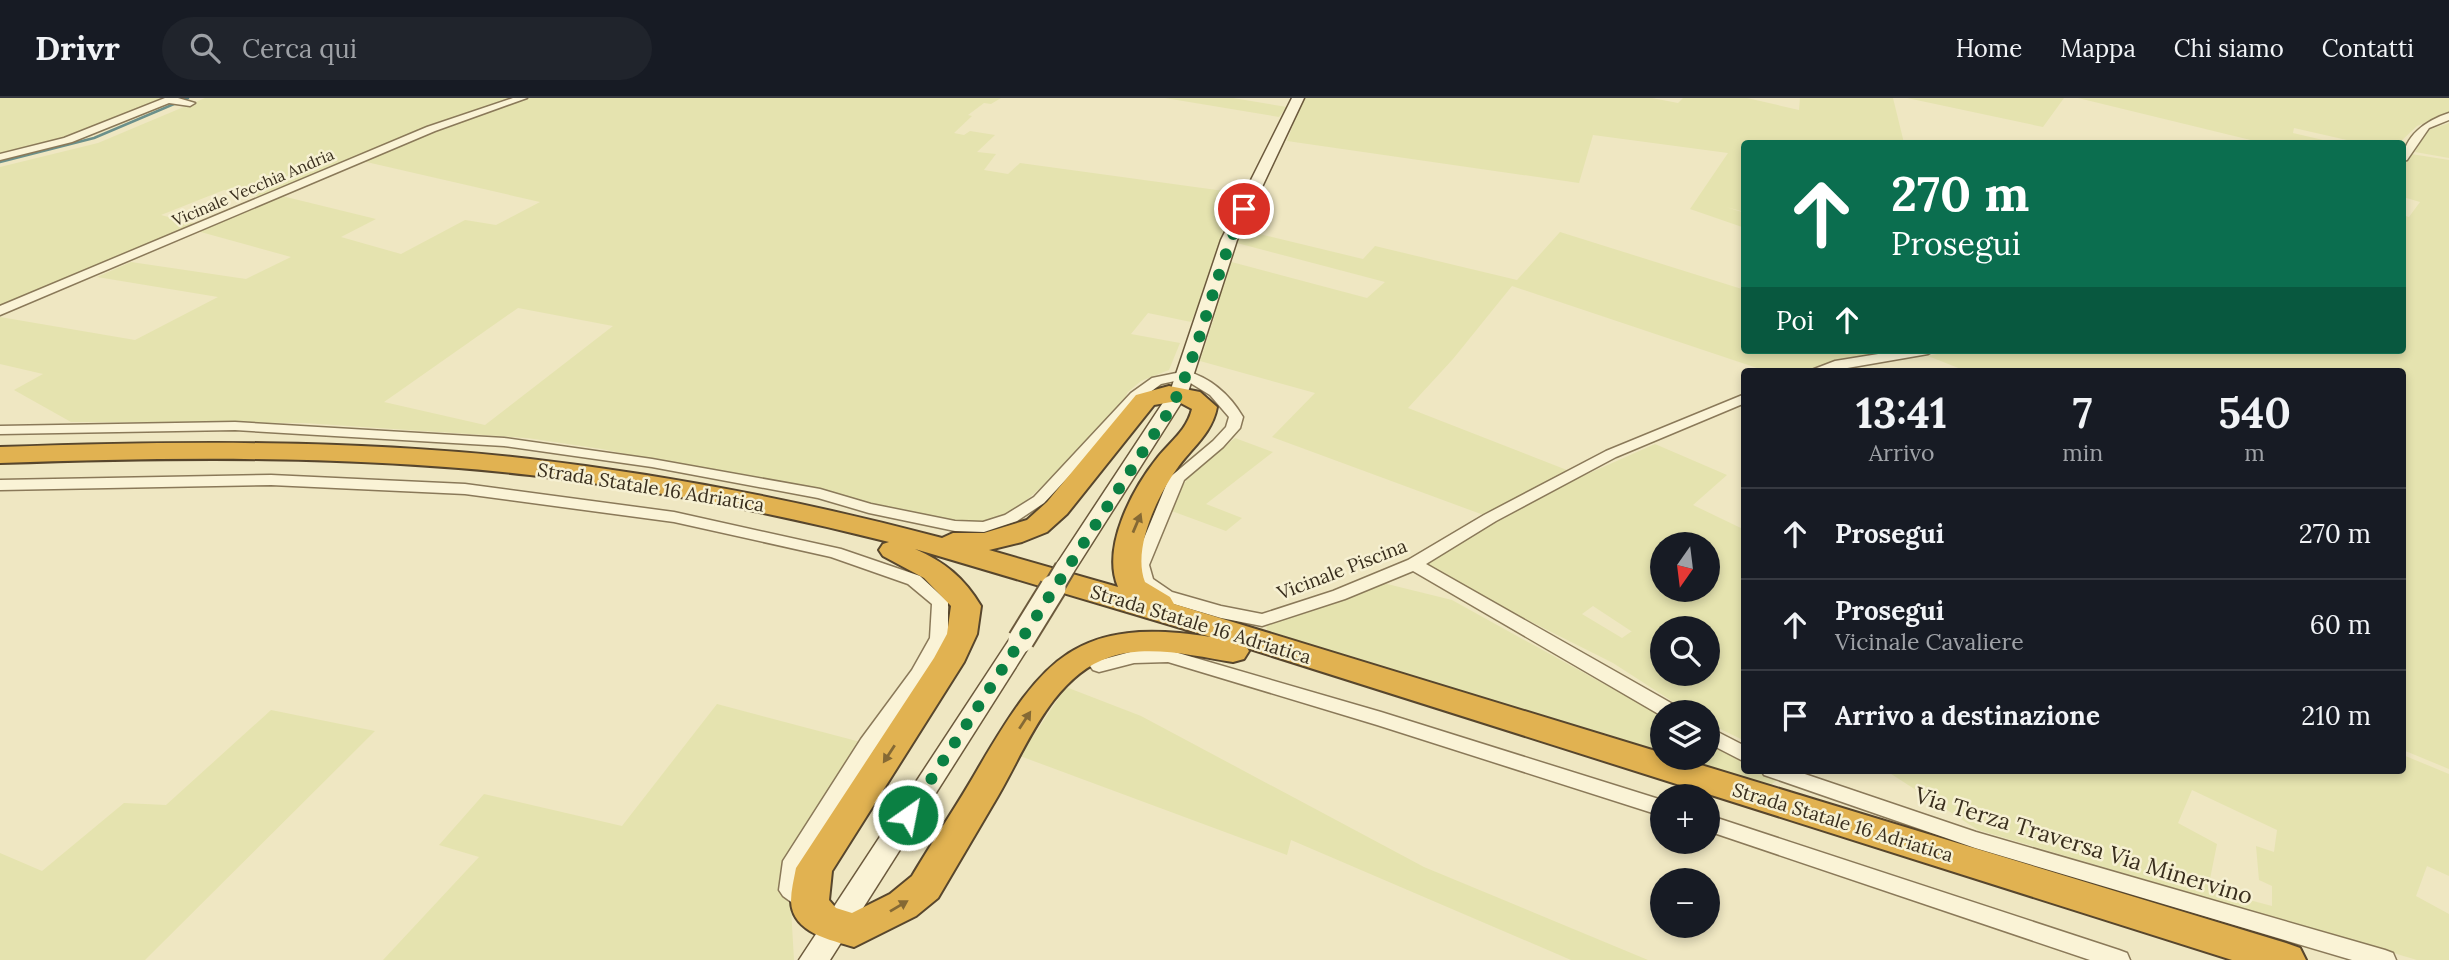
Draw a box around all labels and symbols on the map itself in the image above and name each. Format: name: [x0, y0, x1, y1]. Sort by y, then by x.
street label: Vicinale Vecchia Andria: [168, 144, 337, 231]
pin: [1214, 179, 1274, 239]
street label: Strada Statale 16 Adriatica: [536, 457, 766, 517]
one-way arrow: [1132, 512, 1143, 533]
north arrow: [1650, 532, 1720, 602]
street label: Vicinale Piscina: [1273, 533, 1410, 605]
street label: Strada Statale 16 Adriatica: [1088, 579, 1314, 669]
one-way arrow: [1018, 710, 1031, 730]
one-way arrow: [882, 744, 895, 763]
street label: Strada Statale 16 Adriatica: [1730, 777, 1956, 867]
position arrow: [871, 778, 945, 852]
street label: Via Terza Traversa Via Minervino: [1911, 779, 2256, 910]
one-way arrow: [889, 900, 908, 913]

